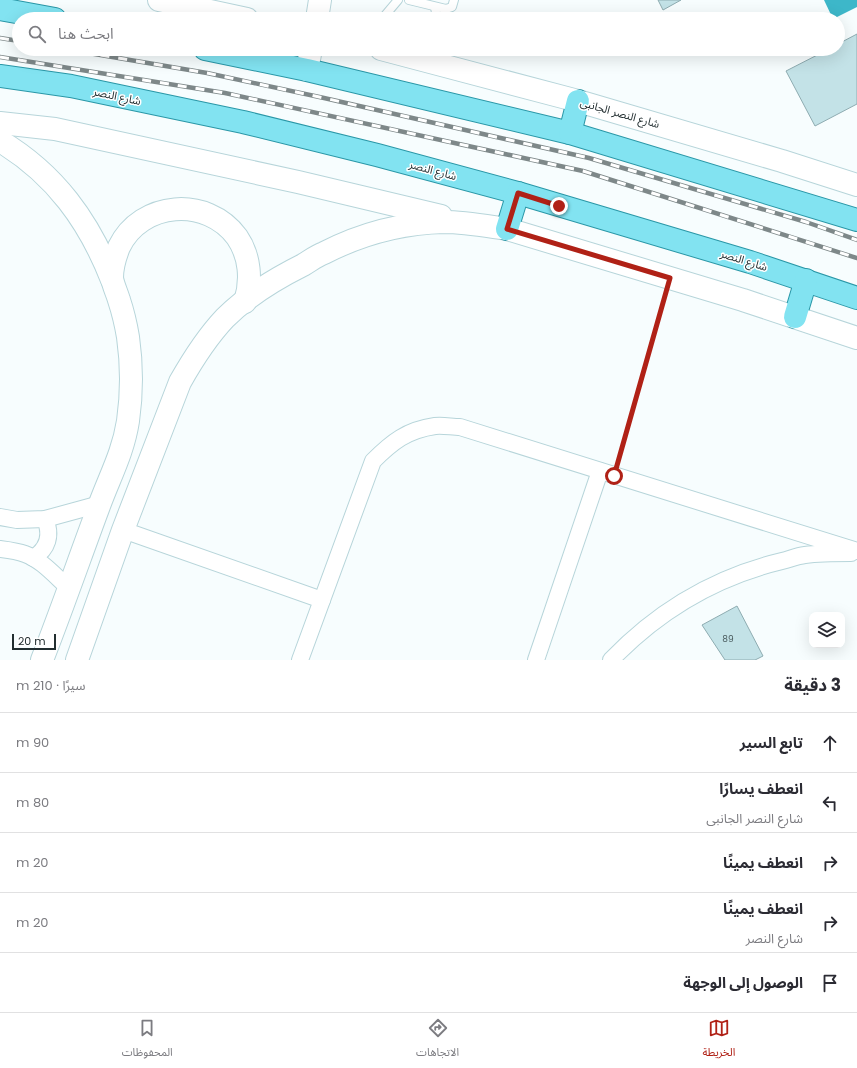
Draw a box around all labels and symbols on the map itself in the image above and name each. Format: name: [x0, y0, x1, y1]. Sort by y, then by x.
street label: شارع النصر: [91, 83, 143, 109]
street label: شارع النصر الجانبى: [578, 94, 662, 132]
street label: شارع النصر: [407, 156, 459, 184]
route end: [550, 197, 568, 215]
street label: شارع النصر: [718, 245, 770, 275]
route start: [605, 467, 623, 485]
scale bar: [12, 632, 56, 651]
house number: 89: [722, 633, 734, 645]

